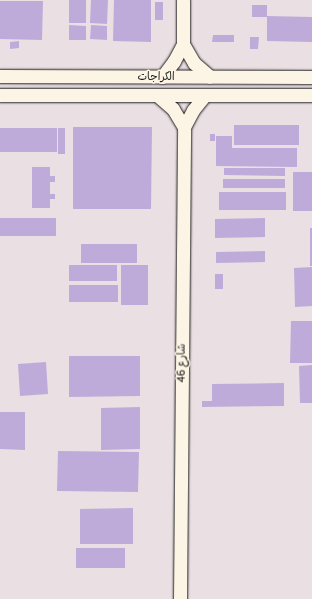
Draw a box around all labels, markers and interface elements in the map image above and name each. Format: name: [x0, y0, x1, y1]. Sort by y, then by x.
street label: الكراجات: [137, 70, 175, 84]
street label: شارع 46: [175, 344, 189, 382]

